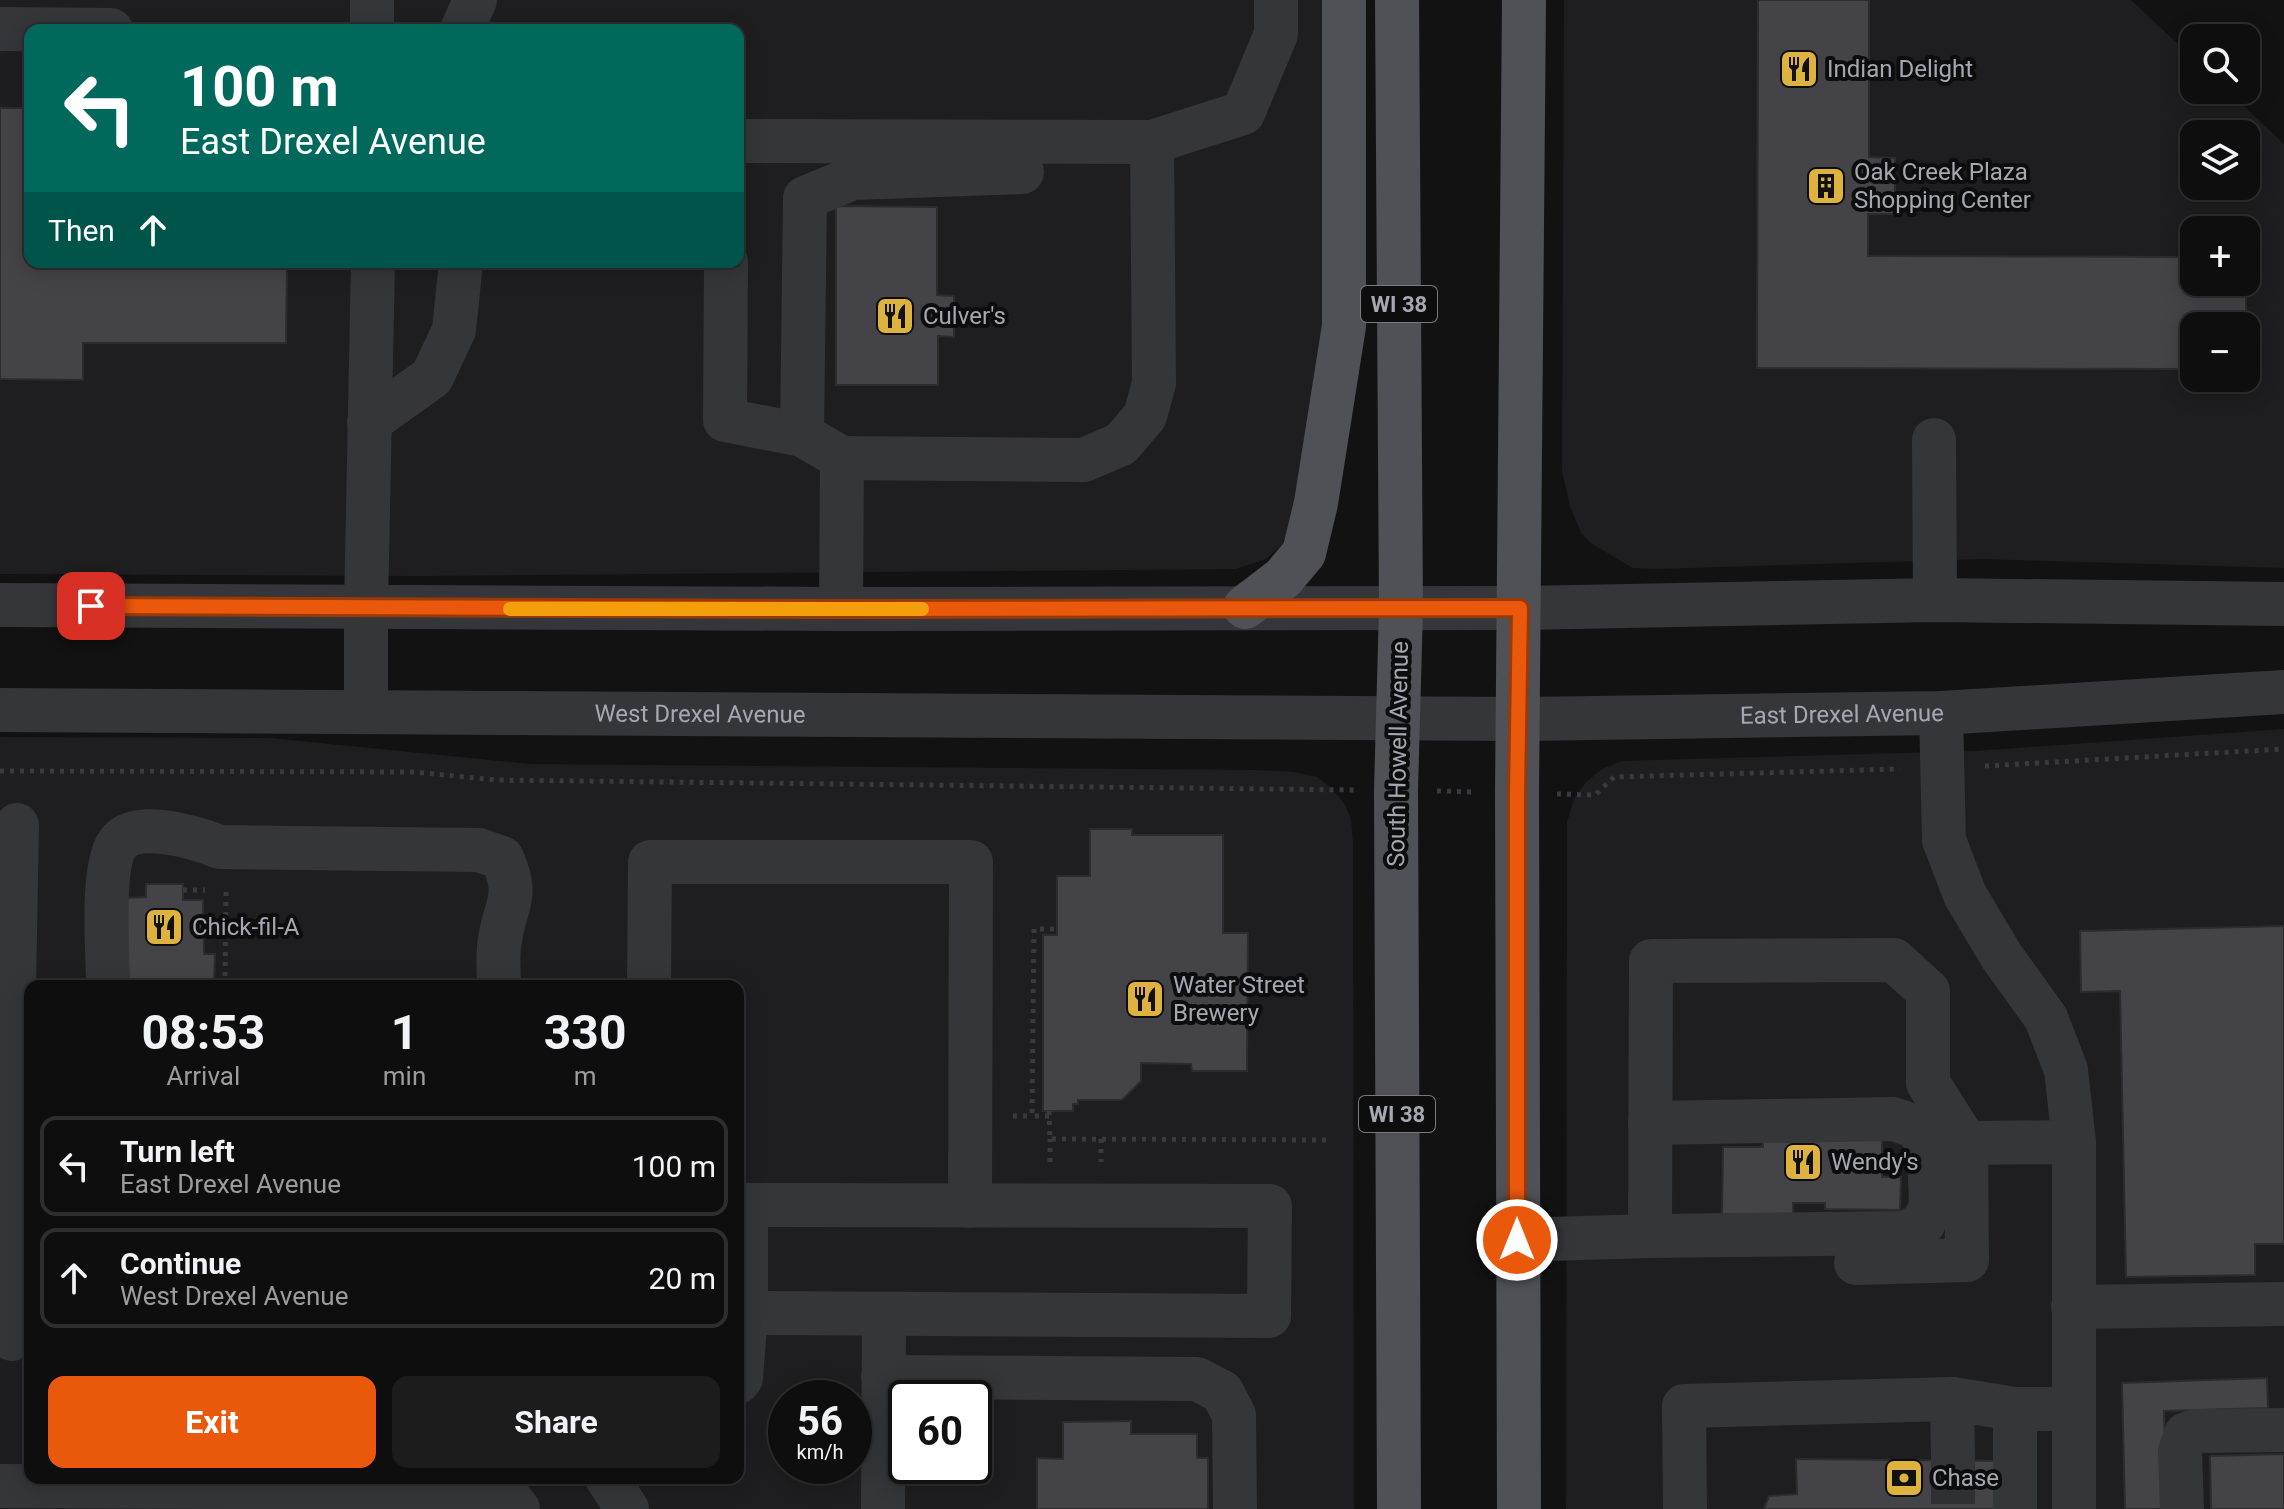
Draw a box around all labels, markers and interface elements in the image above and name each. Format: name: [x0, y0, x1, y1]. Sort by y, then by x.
map controls: [2180, 24, 2260, 392]
button: search: [2180, 24, 2260, 104]
restaurant icon: Indian Delight: [1778, 48, 1820, 90]
text: 100 m: [180, 54, 339, 120]
place label: Indian Delight: [1827, 55, 1973, 83]
icon: left: [48, 56, 152, 160]
button: layers: [2180, 120, 2260, 200]
text: East Drexel Avenue: [180, 121, 486, 163]
place label: Oak Creek Plaza Shopping Center: [1854, 158, 2031, 214]
building icon: Oak Creek Plaza Shopping Center: [1805, 165, 1847, 207]
icon: ahead: [131, 208, 175, 252]
text: Then: [48, 213, 115, 248]
button: +: [2180, 216, 2260, 296]
road number: WI 38: [1361, 286, 1437, 322]
restaurant icon: Culver's: [874, 295, 916, 337]
place label: Culver's: [923, 302, 1006, 330]
button: −: [2180, 312, 2260, 392]
pin: [57, 572, 125, 640]
icon: arrive: [69, 584, 113, 628]
street label: South Howell Avenue: [1382, 641, 1414, 867]
street label: East Drexel Avenue: [1740, 699, 1944, 730]
street label: West Drexel Avenue: [594, 700, 806, 729]
restaurant icon: Chick-fil-A: [143, 906, 185, 948]
place label: Chick-fil-A: [192, 913, 300, 941]
place label: Water Street Brewery: [1173, 971, 1305, 1027]
restaurant icon: Water Street Brewery: [1124, 978, 1166, 1020]
text: 08:53: [142, 1004, 265, 1061]
text: 1: [391, 1004, 418, 1061]
text: 330: [544, 1004, 626, 1061]
text: Arrival: [167, 1061, 240, 1091]
text: min: [383, 1061, 426, 1091]
text: m: [574, 1061, 597, 1091]
road number: WI 38: [1359, 1096, 1435, 1132]
text: Turn left: [120, 1134, 235, 1169]
restaurant icon: Wendy's: [1782, 1141, 1824, 1183]
icon: left: [52, 1144, 96, 1188]
place label: Wendy's: [1831, 1148, 1919, 1176]
text: 100 m: [632, 1149, 716, 1184]
text: East Drexel Avenue: [120, 1169, 341, 1199]
position arrow: [1475, 1198, 1559, 1282]
text: Continue: [120, 1246, 241, 1281]
icon: ahead: [52, 1256, 96, 1300]
text: 20 m: [649, 1261, 716, 1296]
text: West Drexel Avenue: [120, 1281, 348, 1311]
button: Exit: [48, 1376, 376, 1468]
button: Share: [392, 1376, 720, 1468]
speed limit sign: 60: [888, 1380, 992, 1484]
text: 56: [797, 1398, 843, 1445]
text: km/h: [797, 1440, 843, 1464]
bank icon: Chase: [1883, 1457, 1925, 1499]
place label: Chase: [1932, 1464, 1999, 1492]

